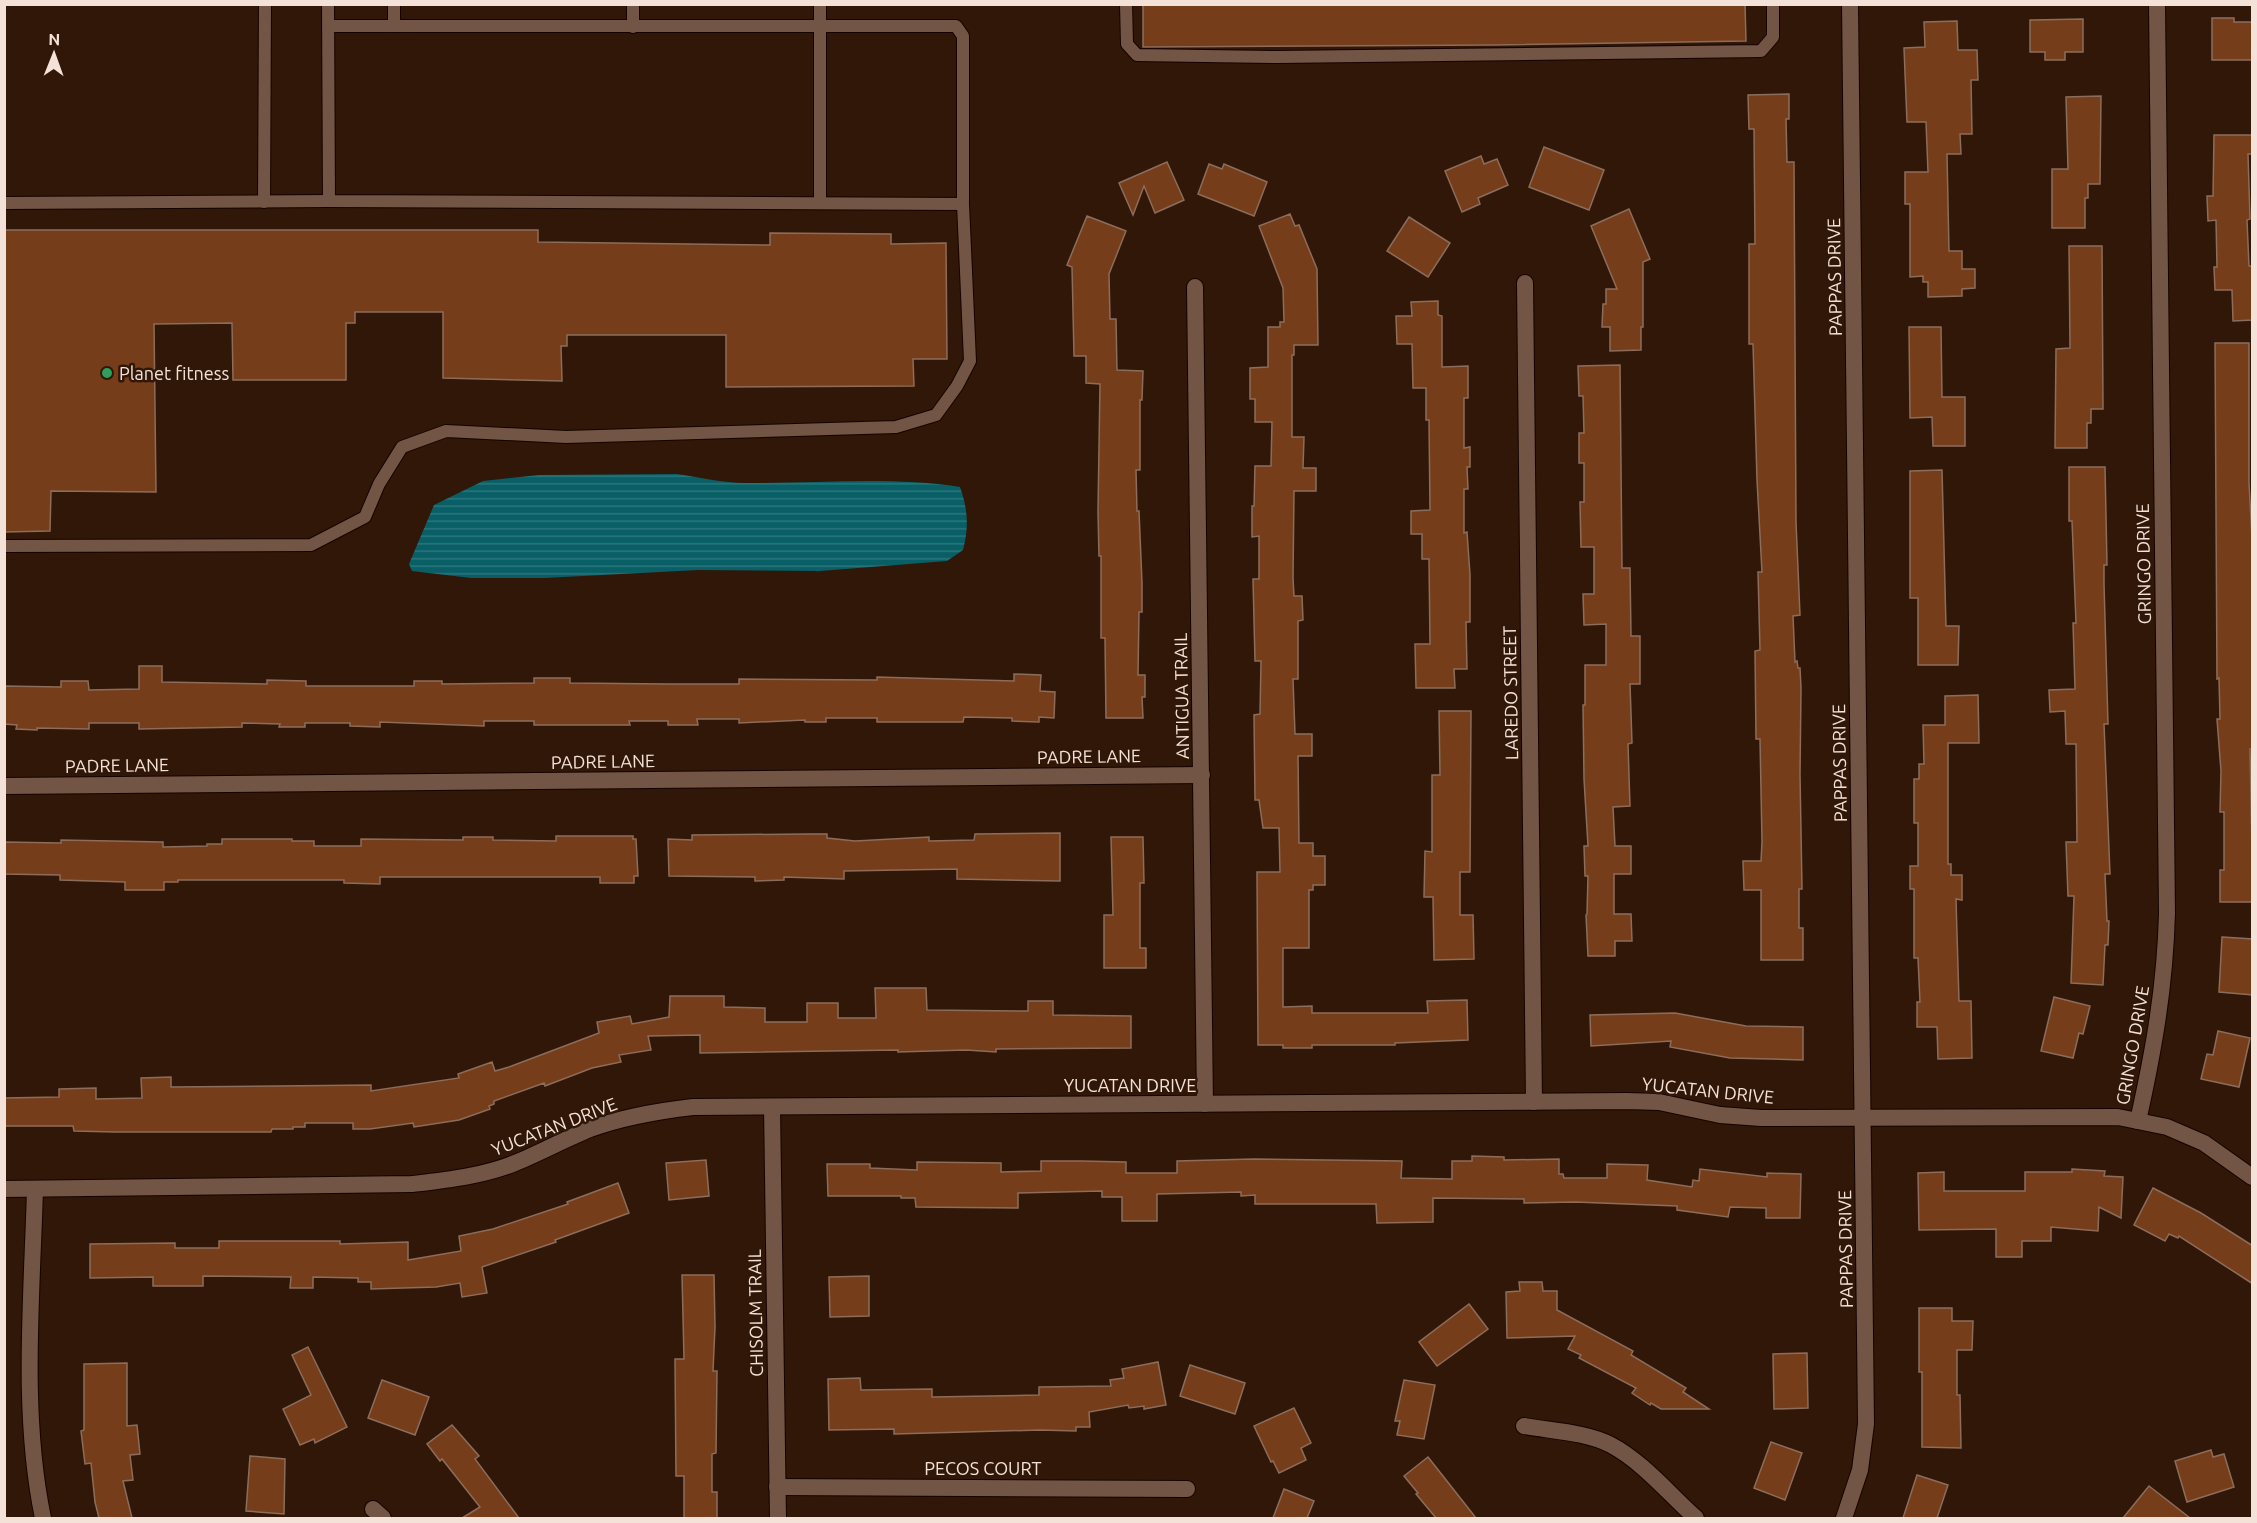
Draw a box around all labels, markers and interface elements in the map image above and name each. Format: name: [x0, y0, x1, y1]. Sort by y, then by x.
north arrow: [24, 24, 84, 84]
text: N: [48, 30, 60, 48]
street label: PAPPAS DRIVE: [1823, 218, 1845, 336]
place label: Planet fitness: [119, 363, 230, 383]
marker: Planet fitness: [100, 366, 114, 380]
street label: GRINGO DRIVE: [2132, 503, 2154, 625]
street label: LAREDO STREET: [1499, 626, 1521, 760]
street label: ANTIGUA TRAIL: [1170, 633, 1192, 759]
street label: PAPPAS DRIVE: [1828, 704, 1850, 822]
street label: PADRE LANE: [1037, 745, 1141, 767]
street label: PADRE LANE: [551, 750, 655, 772]
street label: PADRE LANE: [65, 754, 169, 776]
street label: GRINGO DRIVE: [2112, 984, 2152, 1106]
street label: YUCATAN DRIVE: [1641, 1073, 1775, 1107]
street label: YUCATAN DRIVE: [1064, 1075, 1196, 1095]
street label: YUCATAN DRIVE: [488, 1093, 620, 1159]
street label: PAPPAS DRIVE: [1834, 1190, 1856, 1308]
street label: CHISOLM TRAIL: [744, 1249, 766, 1377]
street label: PECOS COURT: [924, 1458, 1042, 1478]

